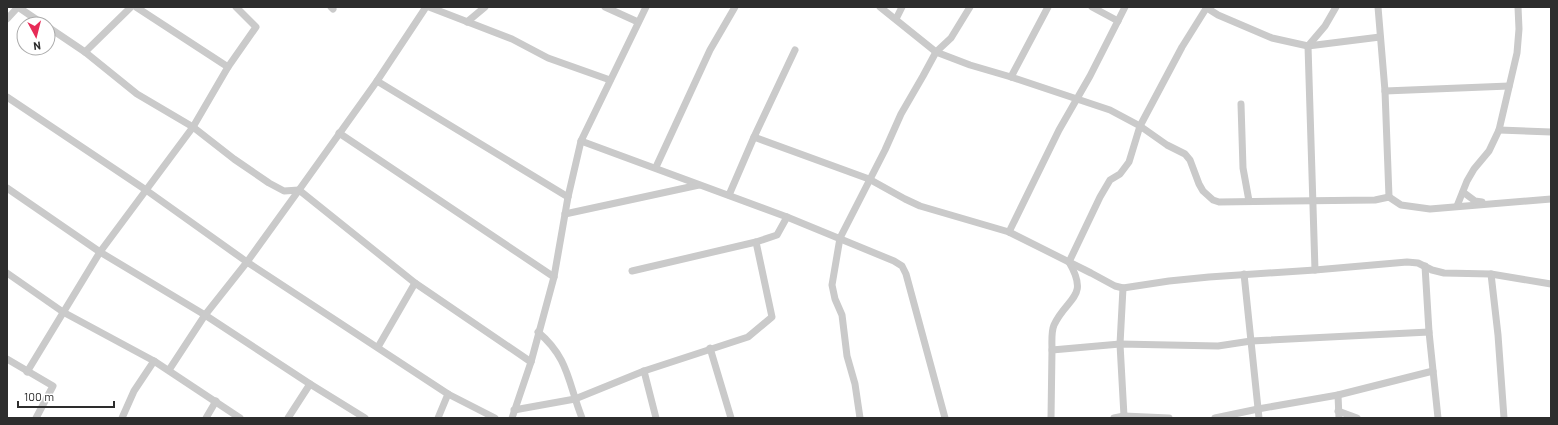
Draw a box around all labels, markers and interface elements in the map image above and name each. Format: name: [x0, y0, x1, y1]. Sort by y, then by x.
north arrow: [16, 16, 56, 56]
text: N: [33, 40, 42, 53]
scale bar: [18, 383, 114, 409]
text: 100 m: [24, 389, 54, 403]

